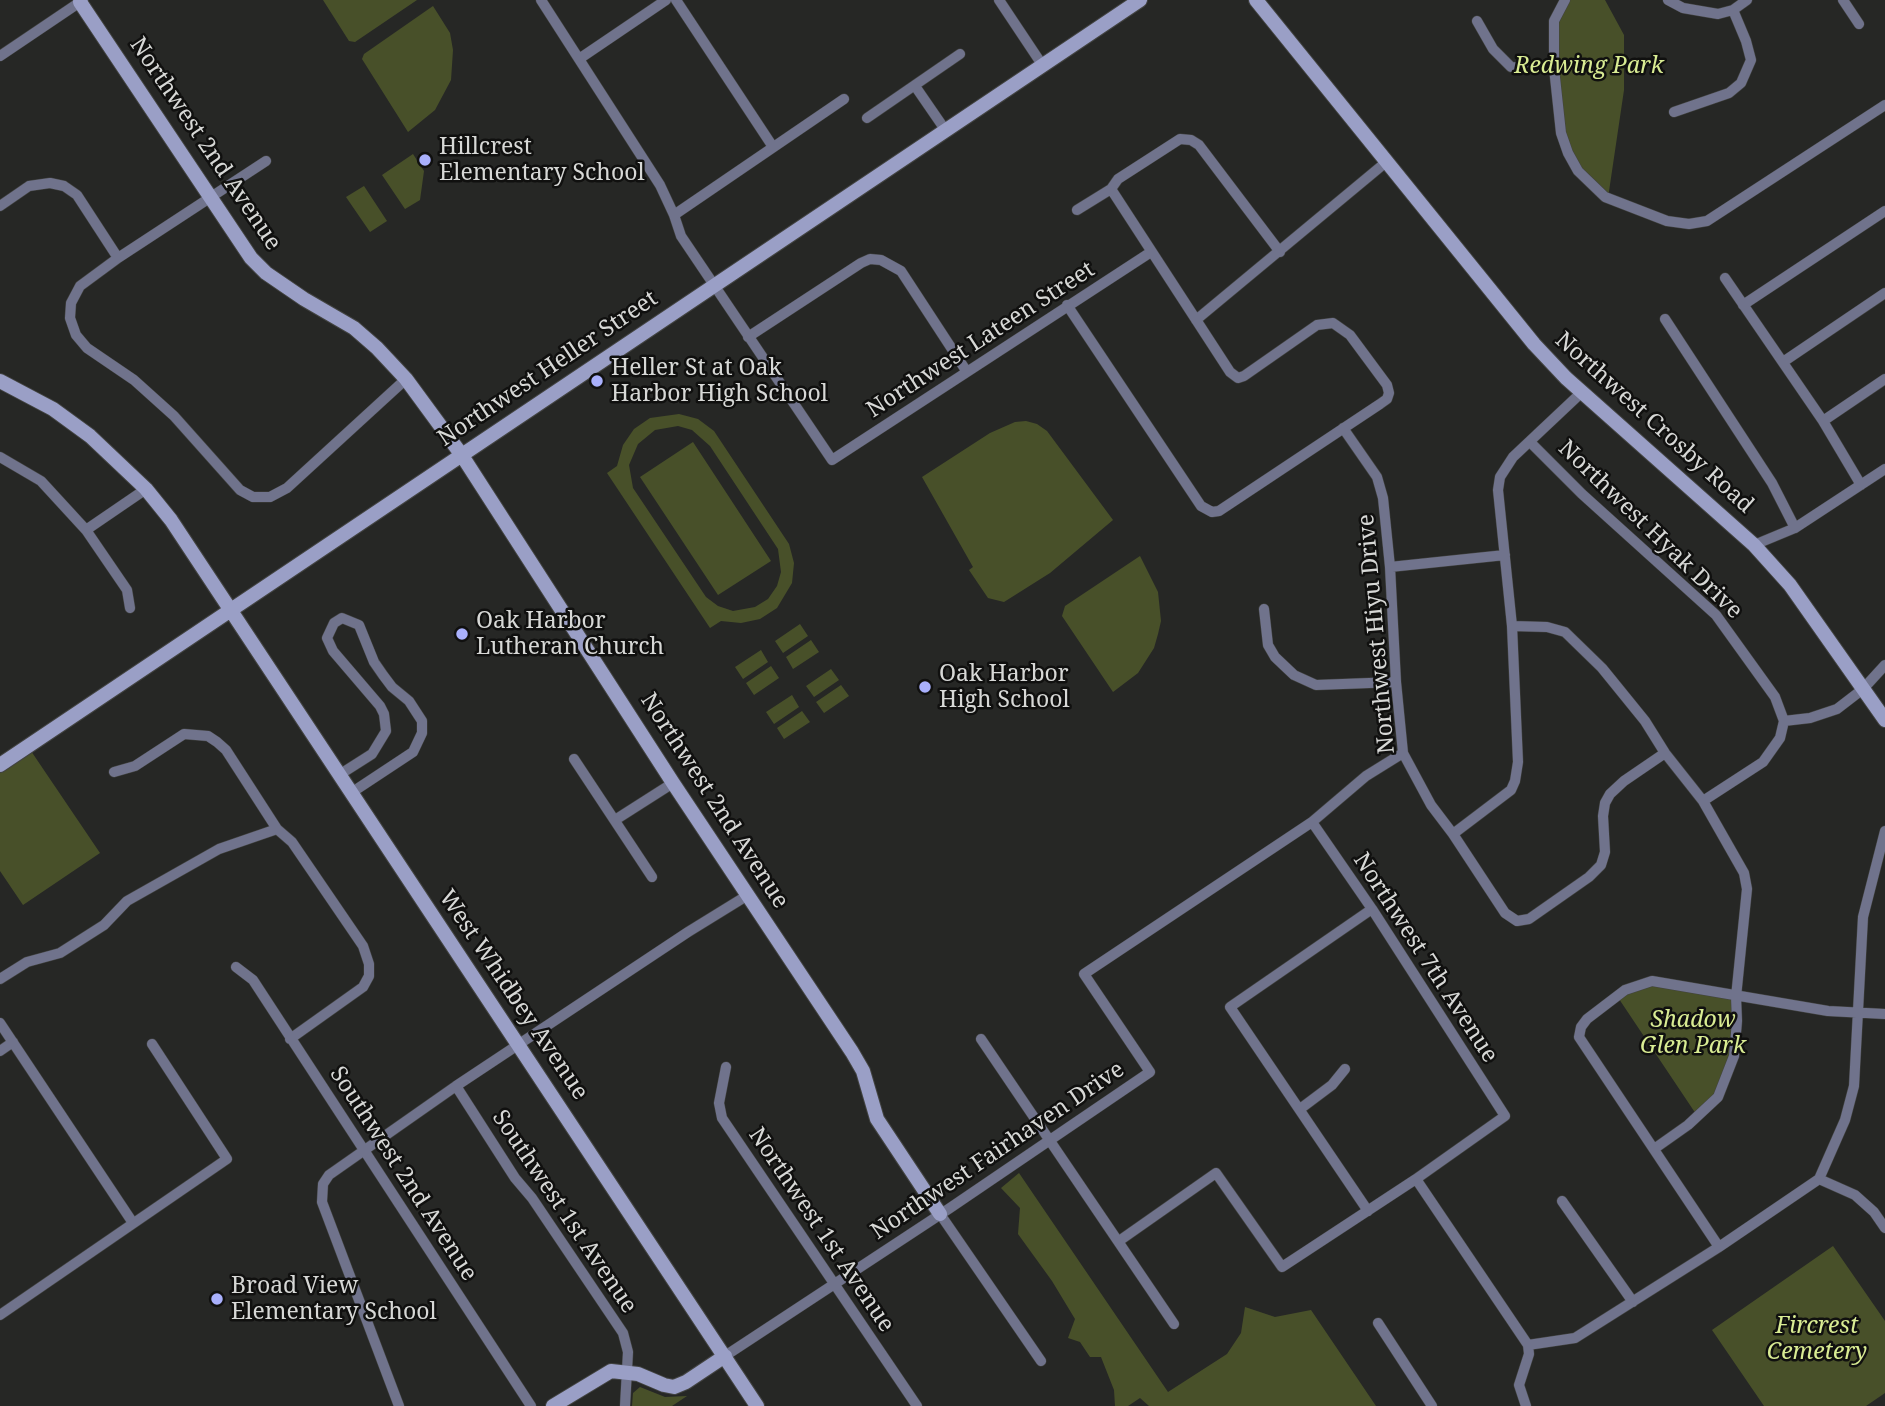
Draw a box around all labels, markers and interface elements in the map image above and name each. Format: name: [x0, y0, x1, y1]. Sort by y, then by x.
street label: Northwest 2nd Avenue: [123, 32, 287, 256]
park label: Redwing Park: [1514, 52, 1664, 80]
place label: Hillcrest Elementary School: [439, 133, 645, 187]
marker: Hillcrest Elementary School: [417, 152, 433, 168]
street label: Northwest Lateen Street: [862, 256, 1100, 424]
street label: Northwest Heller Street: [433, 285, 663, 453]
street label: Northwest Crosby Road: [1549, 327, 1759, 519]
place label: Heller St at Oak Harbor High School: [611, 354, 828, 408]
marker: Heller St at Oak Harbor High School: [589, 373, 605, 389]
street label: Northwest Hyak Drive: [1552, 435, 1748, 625]
street label: Northwest Hiyu Drive: [1353, 513, 1401, 755]
place label: Oak Harbor Lutheran Church: [476, 607, 664, 661]
marker: Oak Harbor Lutheran Church: [454, 626, 470, 642]
place label: Oak Harbor High School: [939, 660, 1070, 714]
marker: Oak Harbor High School: [917, 679, 933, 695]
street label: Northwest 2nd Avenue: [634, 688, 794, 914]
street label: Northwest 7th Avenue: [1347, 848, 1503, 1068]
street label: West Whidbey Avenue: [432, 885, 594, 1105]
park label: Shadow Glen Park: [1640, 1006, 1746, 1060]
street label: Northwest Fairhaven Drive: [866, 1056, 1130, 1246]
street label: Southwest 2nd Avenue: [323, 1062, 483, 1286]
street label: Southwest 1st Avenue: [486, 1105, 642, 1319]
street label: Northwest 1st Avenue: [742, 1123, 900, 1337]
place label: Broad View Elementary School: [231, 1272, 437, 1326]
marker: Broad View Elementary School: [209, 1291, 225, 1307]
park label: Fircrest Cemetery: [1767, 1312, 1867, 1366]

